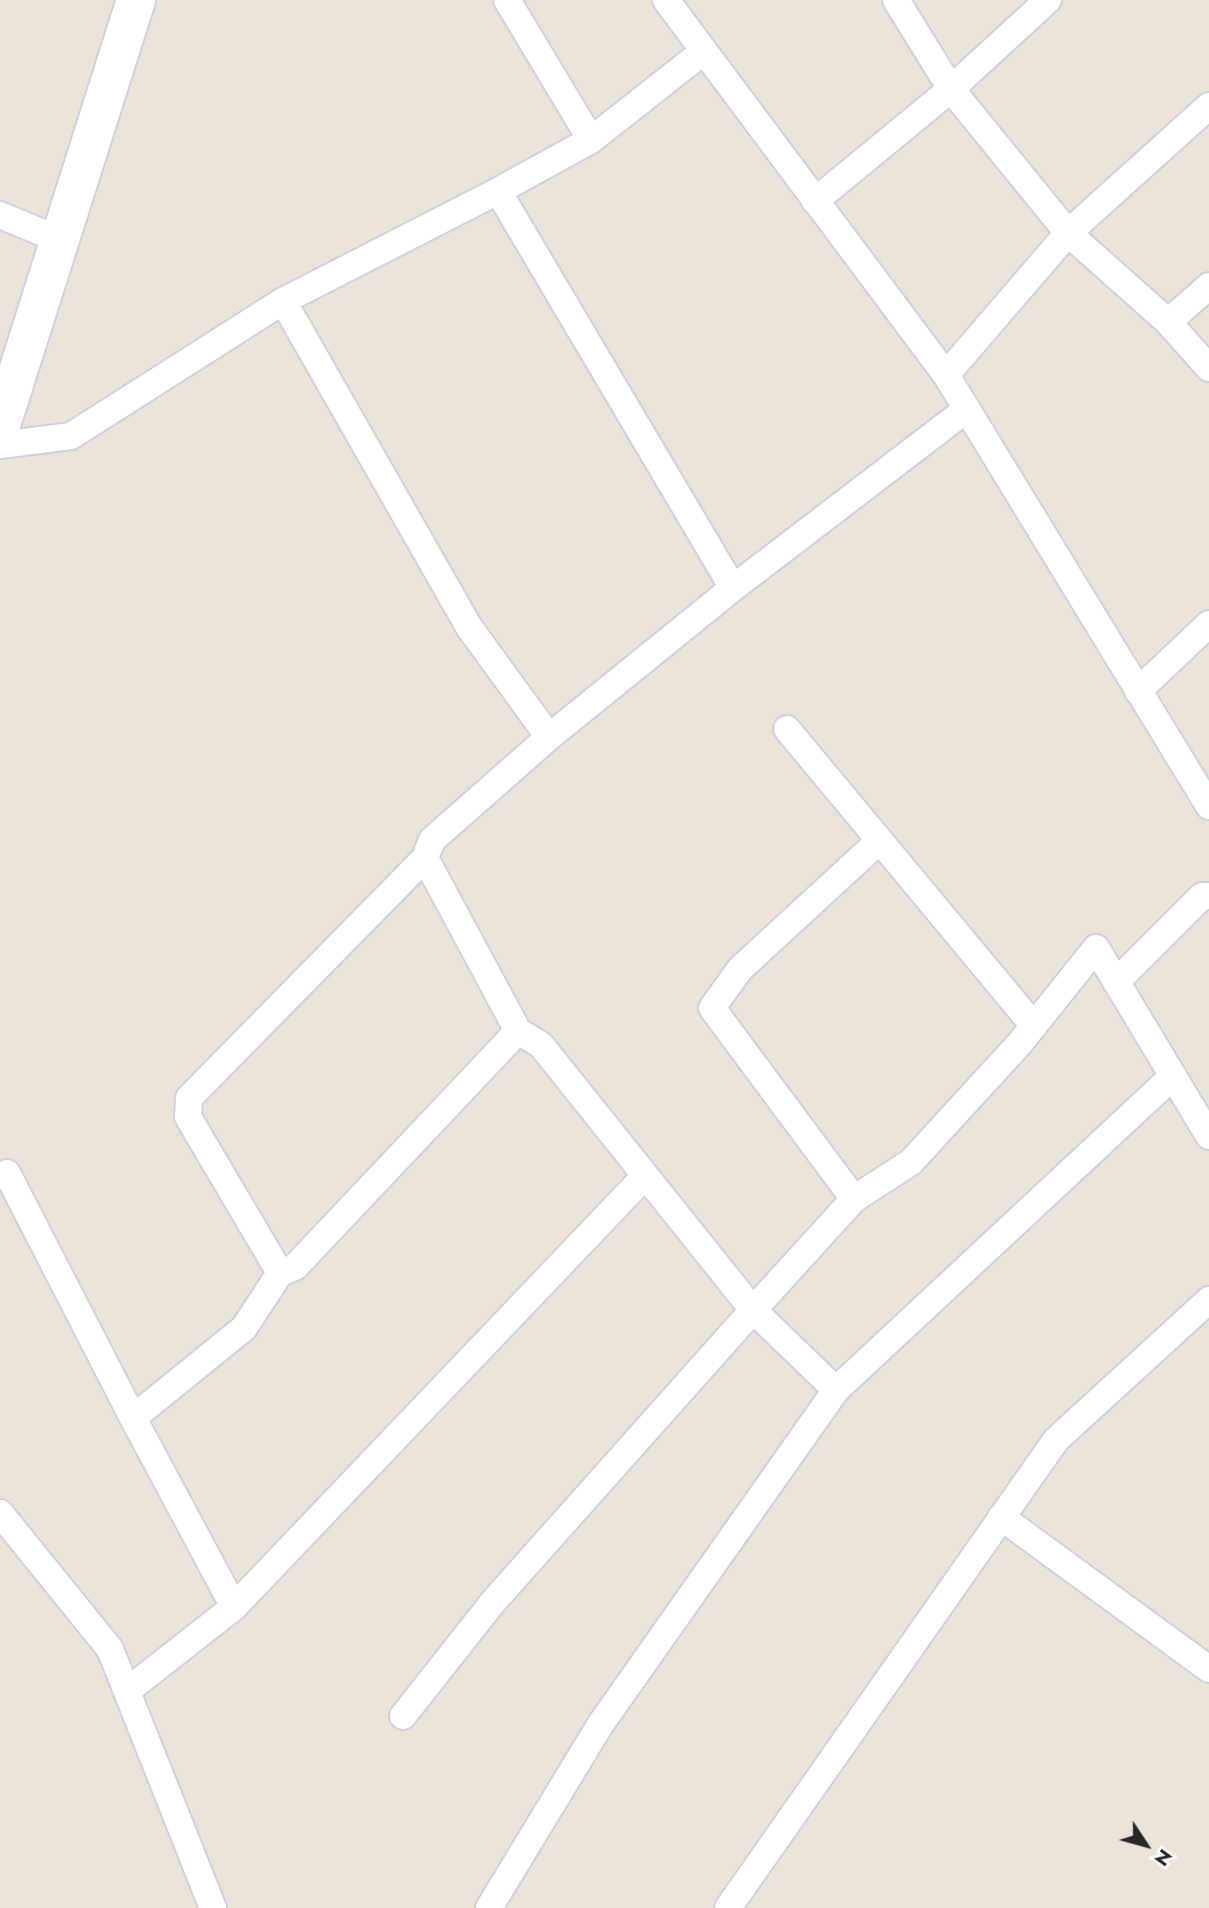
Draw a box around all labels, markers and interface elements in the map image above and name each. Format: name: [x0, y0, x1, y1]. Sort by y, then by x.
north arrow: [1111, 1810, 1181, 1880]
text: N: [1148, 1844, 1179, 1872]

